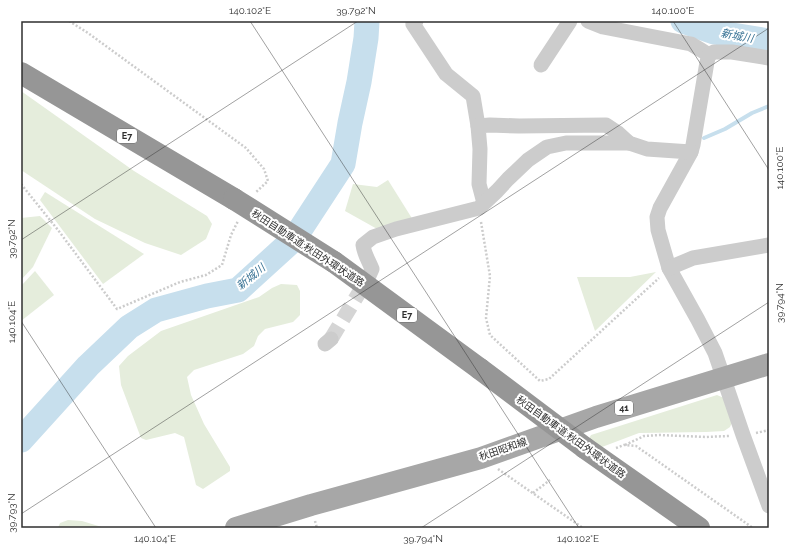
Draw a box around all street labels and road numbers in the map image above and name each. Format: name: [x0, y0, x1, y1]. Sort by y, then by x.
road number: E7: [117, 129, 137, 143]
street label: 秋田自動車道;秋田外環状道路: [250, 207, 366, 289]
road number: E7: [397, 308, 417, 322]
street label: 秋田自動車道;秋田外環状道路: [514, 394, 628, 480]
road number: 41: [615, 401, 633, 415]
street label: 秋田昭和線: [478, 436, 528, 462]

